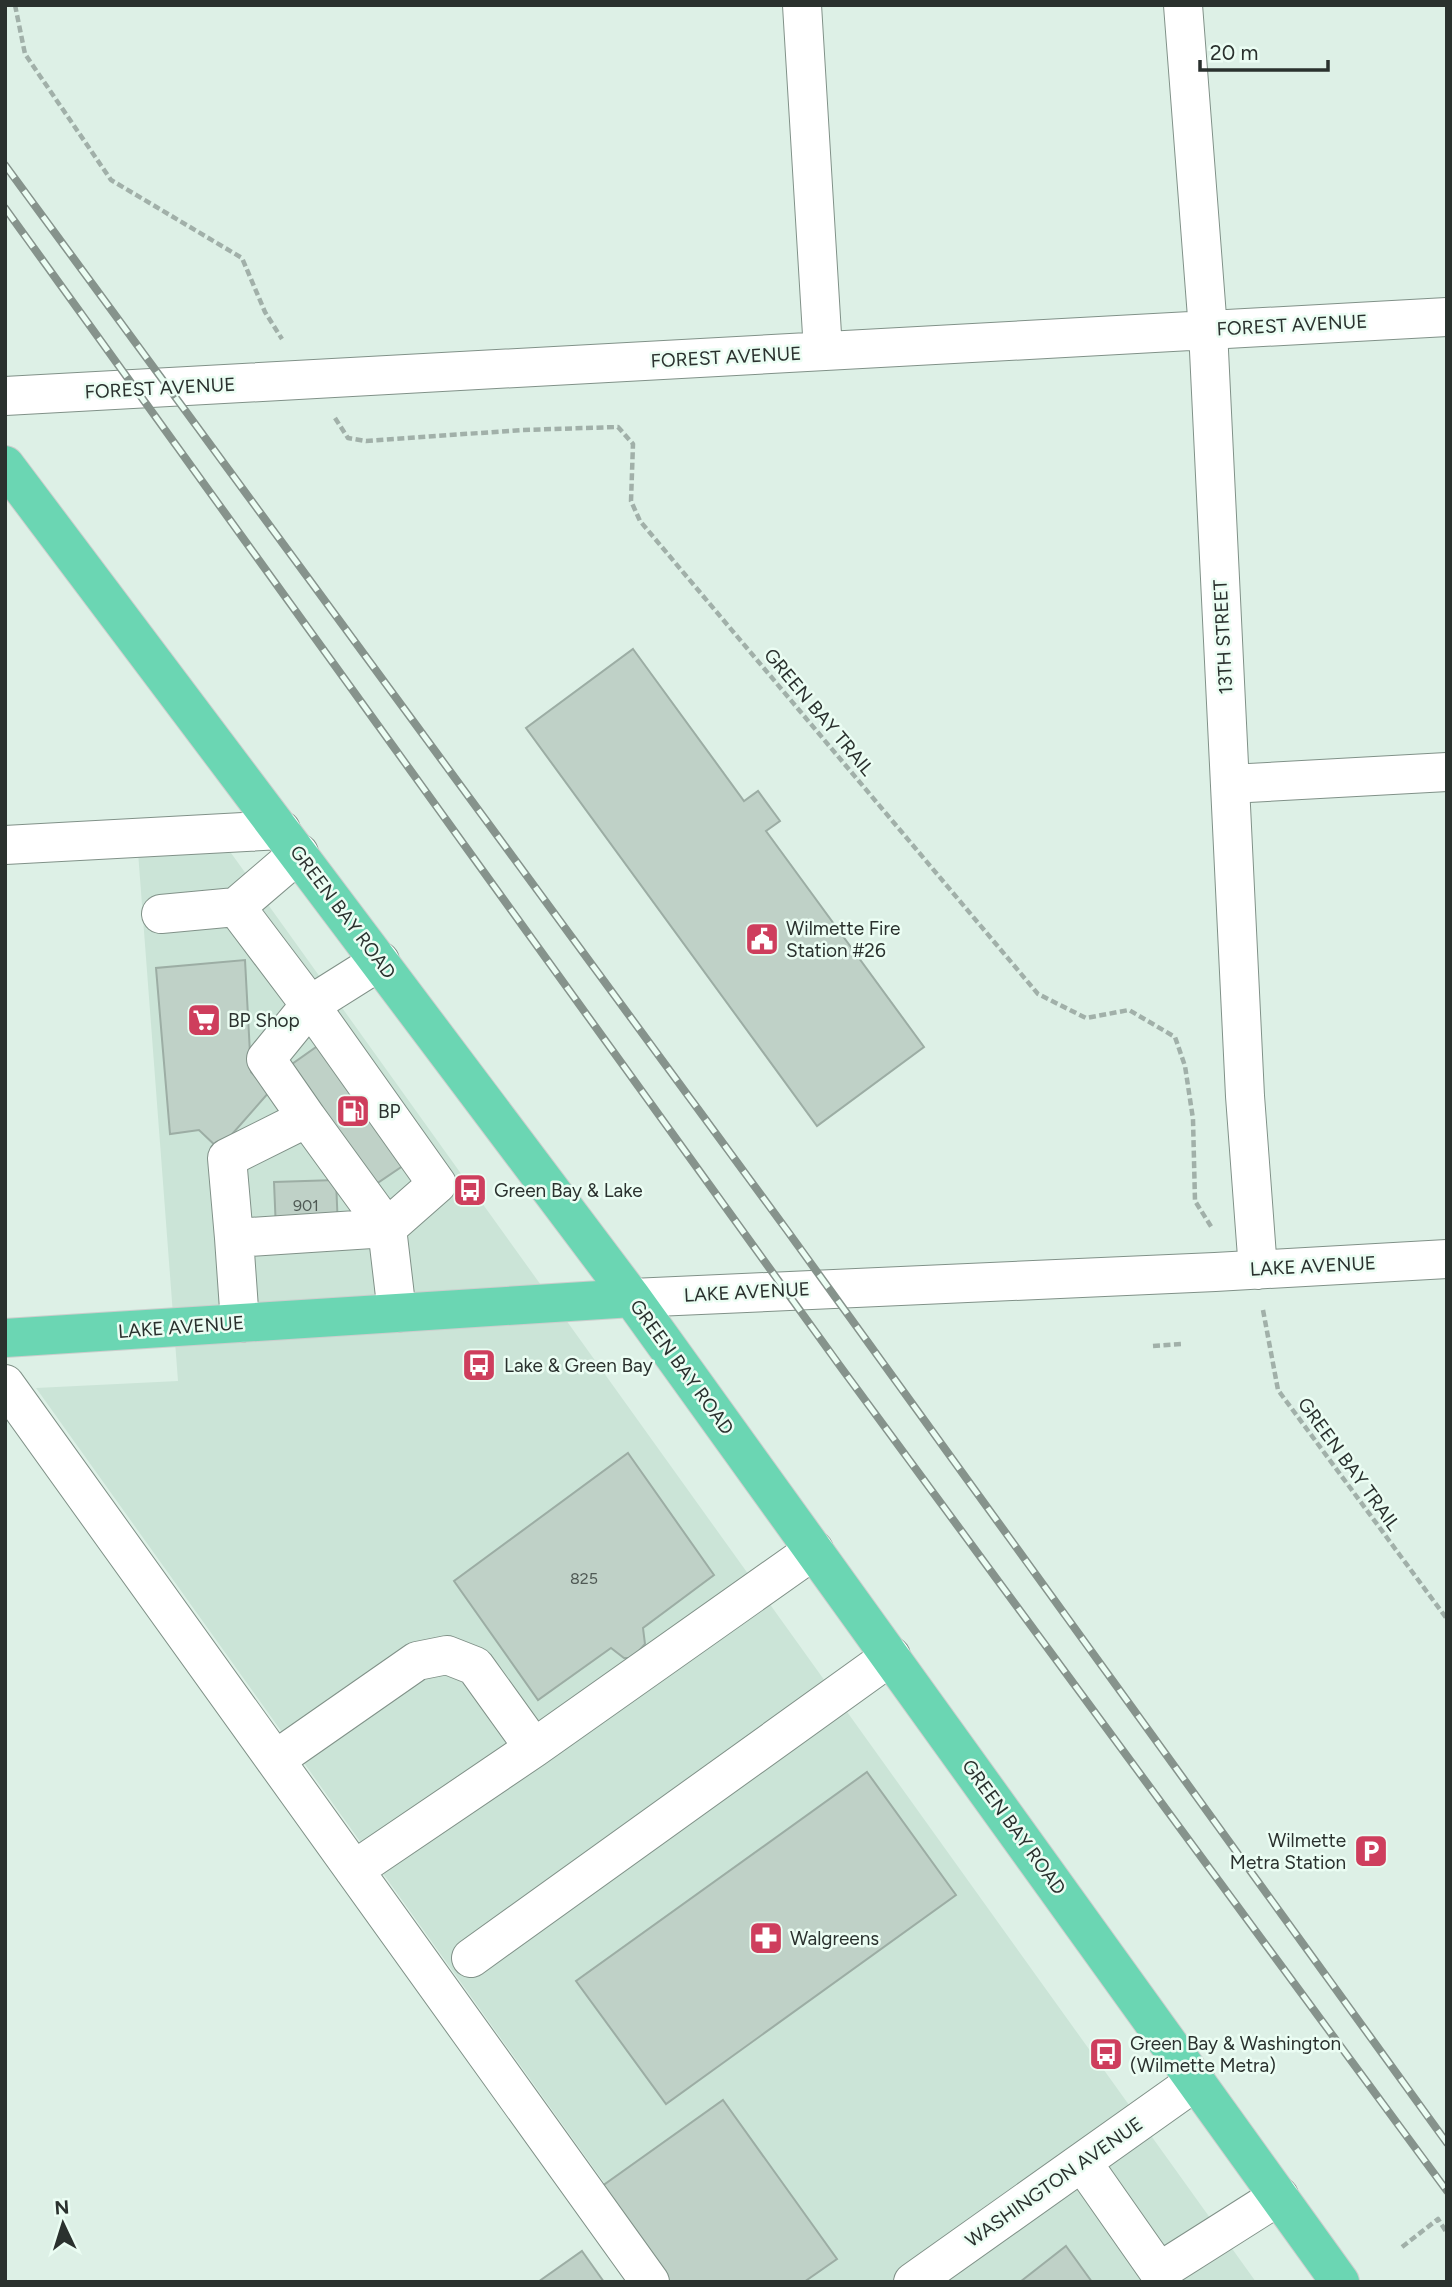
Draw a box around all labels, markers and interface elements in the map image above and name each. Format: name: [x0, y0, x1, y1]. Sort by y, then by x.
scale bar: [1200, 28, 1328, 72]
text: 20 m: [1210, 40, 1258, 65]
street label: FOREST AVENUE: [1216, 310, 1368, 340]
street label: FOREST AVENUE: [650, 342, 802, 372]
street label: FOREST AVENUE: [84, 373, 236, 403]
street label: 13TH STREET: [1208, 579, 1237, 695]
street label: GREEN BAY TRAIL: [759, 644, 879, 780]
street label: GREEN BAY ROAD: [285, 841, 401, 983]
place label: Wilmette Fire Station #26: [786, 917, 900, 962]
public building icon: Wilmette Fire Station #26: [743, 920, 781, 958]
supermarket icon: BP Shop: [185, 1001, 223, 1039]
place label: BP Shop: [228, 1009, 300, 1032]
fuel station icon: BP: [334, 1092, 372, 1130]
place label: BP: [378, 1100, 401, 1123]
bus stop icon: Green Bay & Lake: [451, 1171, 489, 1209]
place label: Green Bay & Lake: [494, 1179, 643, 1202]
house number: 901: [293, 1196, 319, 1215]
street label: LAKE AVENUE: [1249, 1251, 1377, 1281]
street label: LAKE AVENUE: [683, 1277, 811, 1307]
street label: GREEN BAY ROAD: [625, 1295, 739, 1439]
street label: LAKE AVENUE: [117, 1311, 245, 1343]
bus stop icon: Lake & Green Bay: [460, 1346, 498, 1384]
place label: Lake & Green Bay: [504, 1354, 653, 1377]
street label: GREEN BAY TRAIL: [1293, 1393, 1405, 1535]
house number: 825: [570, 1569, 598, 1588]
street label: GREEN BAY ROAD: [957, 1755, 1071, 1899]
place label: Wilmette Metra Station: [1230, 1829, 1346, 1874]
parking icon: Wilmette Metra Station: [1352, 1832, 1390, 1870]
pharmacy icon: Walgreens: [747, 1919, 785, 1957]
place label: Walgreens: [790, 1927, 879, 1950]
place label: Green Bay & Washington (Wilmette Metra): [1130, 2032, 1341, 2077]
bus stop icon: Green Bay & Washington (Wilmette Metra): [1087, 2035, 1125, 2073]
street label: WASHINGTON AVENUE: [961, 2112, 1147, 2252]
north arrow: [28, 2189, 98, 2259]
text: N: [54, 2196, 70, 2220]

